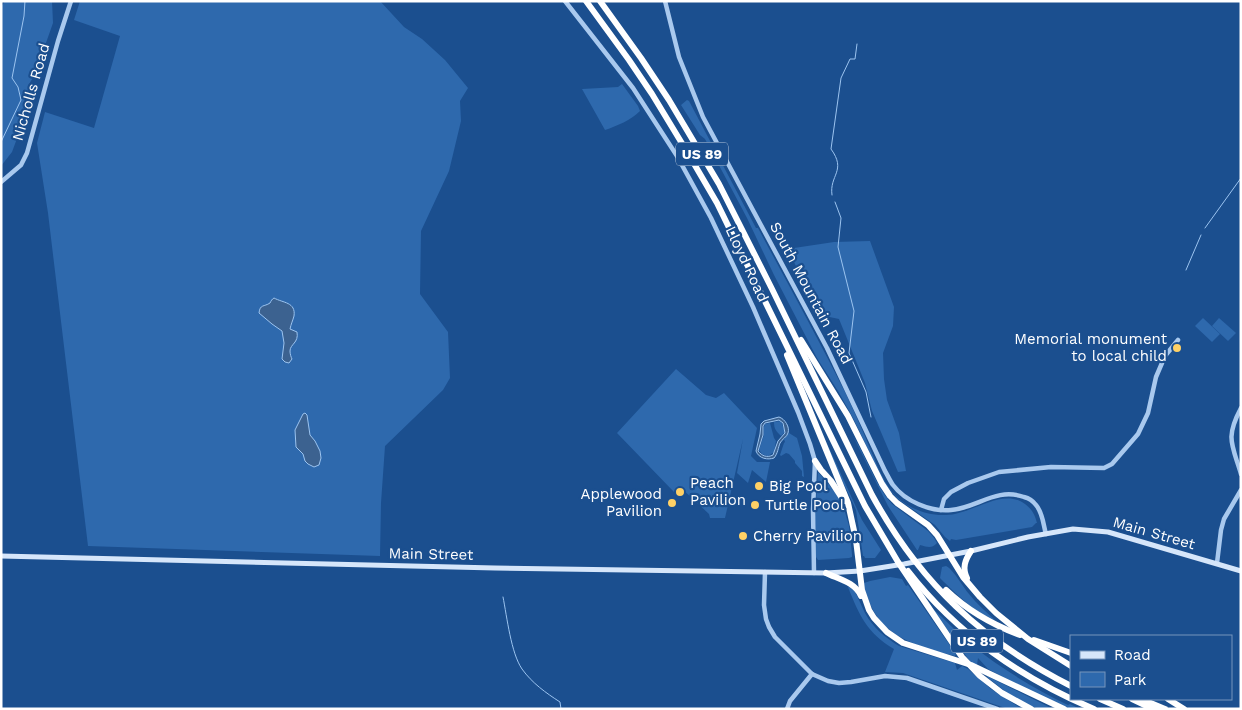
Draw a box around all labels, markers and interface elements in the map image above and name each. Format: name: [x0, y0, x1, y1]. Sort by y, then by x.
street label: Nicholls Road: [8, 41, 54, 143]
road number: US 89: [676, 142, 728, 166]
street label: South Mountain Road: [766, 219, 856, 367]
street label: Lloyd Road: [722, 223, 772, 305]
place label: Memorial monument to local child: [1014, 330, 1168, 365]
marker: Memorial monument to local child: [1171, 342, 1183, 354]
place label: Peach Pavilion: [690, 474, 746, 509]
place label: Big Pool: [769, 477, 828, 495]
marker: Big Pool: [753, 480, 765, 492]
place label: Applewood Pavilion: [581, 485, 662, 520]
marker: Peach Pavilion: [674, 486, 686, 498]
place label: Turtle Pool: [765, 496, 845, 514]
marker: Applewood Pavilion: [666, 497, 678, 509]
marker: Turtle Pool: [749, 499, 761, 511]
street label: Main Street: [1111, 513, 1198, 554]
place label: Cherry Pavilion: [753, 527, 862, 545]
marker: Cherry Pavilion: [737, 530, 749, 542]
street label: Main Street: [388, 544, 474, 564]
road number: US 89: [951, 630, 1003, 652]
legend: [1070, 635, 1232, 700]
text: Road: [1114, 646, 1151, 664]
text: Park: [1114, 671, 1147, 689]

